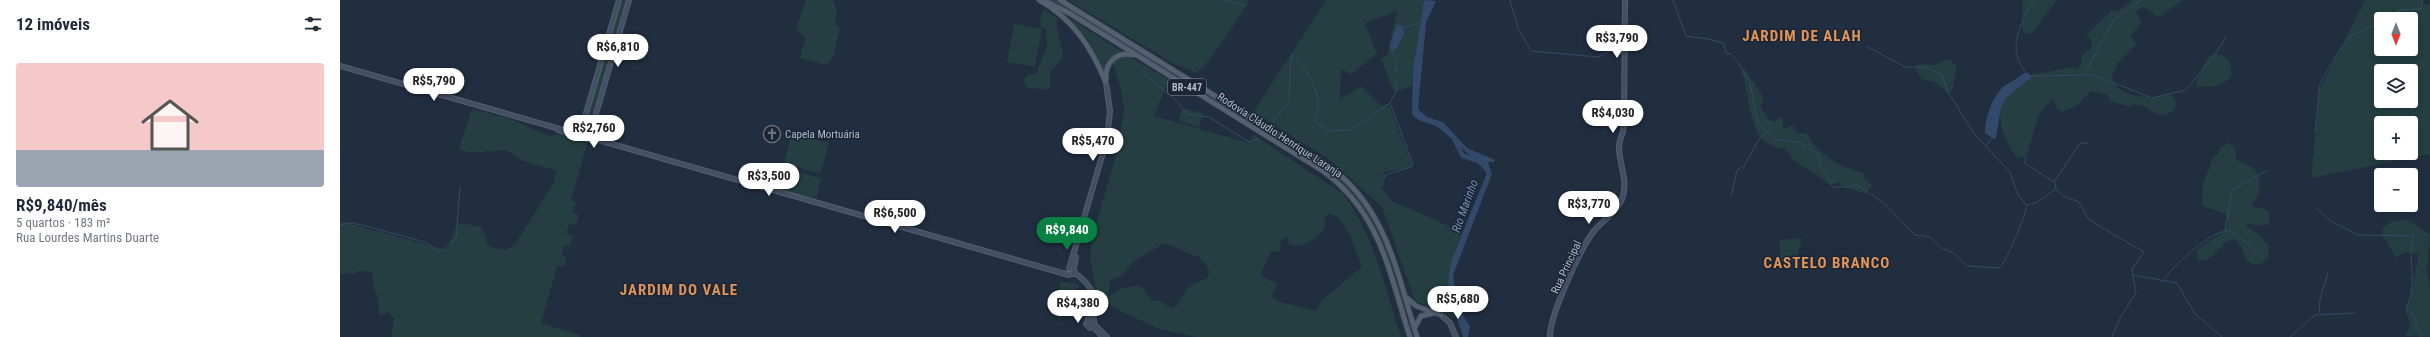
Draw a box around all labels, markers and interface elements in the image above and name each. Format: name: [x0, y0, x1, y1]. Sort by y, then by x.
north arrow: [2374, 12, 2418, 56]
map controls: [2374, 12, 2418, 212]
icon: filters: [302, 13, 324, 35]
text: 12 imóveis: [16, 14, 90, 34]
pin: R$3,790: [1580, 25, 1654, 59]
district label: JARDIM DE ALAH: [1742, 27, 1862, 45]
text: R$3,790: [1595, 30, 1639, 45]
pin: R$6,810: [581, 34, 655, 68]
text: R$6,810: [596, 39, 640, 54]
button: layers: [2374, 64, 2418, 108]
pin: R$5,790: [397, 68, 471, 102]
text: R$5,790: [412, 73, 456, 88]
road number: BR-447: [1168, 79, 1206, 95]
icon: home: [134, 89, 206, 161]
street label: Rodovia Cláudio Henrique Laranja: [1215, 90, 1345, 181]
pin: R$4,030: [1576, 100, 1650, 134]
text: R$4,030: [1591, 105, 1635, 120]
pin: R$2,760: [557, 115, 631, 149]
button: +: [2374, 116, 2418, 160]
text: R$2,760: [572, 120, 616, 135]
church icon: Capela Mortuária: [762, 124, 782, 144]
place label: Capela Mortuária: [785, 128, 860, 141]
pin: R$5,470: [1056, 128, 1130, 162]
text: R$5,470: [1071, 133, 1115, 148]
pin: R$3,500: [732, 163, 806, 197]
text: R$3,500: [747, 168, 791, 183]
button: −: [2374, 168, 2418, 212]
water label: Rio Marinho: [1449, 178, 1481, 234]
pin: R$3,770: [1552, 191, 1626, 225]
text: R$9,840/mês: [16, 195, 107, 215]
text: R$3,770: [1567, 196, 1611, 211]
pin: R$6,500: [858, 200, 932, 234]
text: R$6,500: [873, 205, 917, 220]
text: 5 quartos · 183 m²: [16, 215, 110, 230]
pin: R$9,840: [1030, 217, 1104, 251]
text: R$9,840: [1045, 222, 1089, 237]
text: Rua Lourdes Martins Duarte: [16, 230, 159, 245]
street label: Rua Principal: [1549, 239, 1584, 296]
district label: CASTELO BRANCO: [1764, 254, 1890, 272]
district label: JARDIM DO VALE: [620, 281, 738, 299]
pin: R$5,680: [1421, 286, 1495, 320]
pin: R$4,380: [1041, 290, 1115, 324]
text: R$5,680: [1436, 291, 1480, 306]
text: R$4,380: [1056, 295, 1100, 310]

